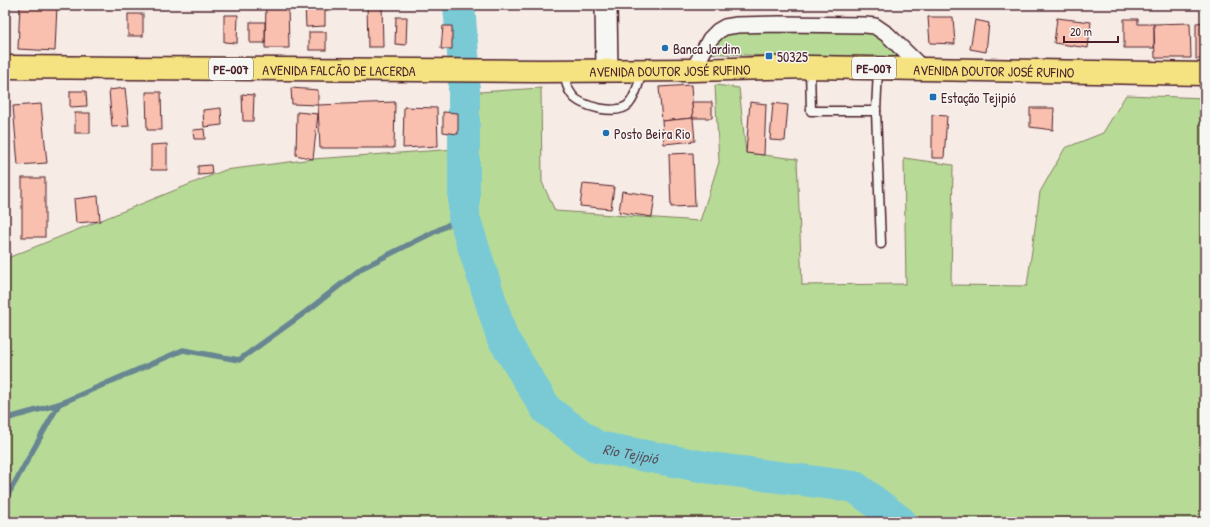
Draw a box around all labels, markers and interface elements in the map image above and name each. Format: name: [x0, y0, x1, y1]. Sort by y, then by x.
scale bar: [1064, 18, 1118, 44]
text: 20 m: [1070, 23, 1092, 40]
place label: Banca Jardim: [673, 39, 740, 58]
marker: Banca Jardim: [660, 43, 670, 53]
place label: 50325: [777, 47, 808, 66]
marker: 50325: [764, 51, 774, 61]
road number: PE-007: [852, 57, 896, 79]
road number: PE-007: [209, 58, 253, 80]
street label: AVENIDA FALCÃO DE LACERDA: [262, 59, 416, 80]
street label: AVENIDA DOUTOR JOSÉ RUFINO: [589, 59, 751, 80]
street label: AVENIDA DOUTOR JOSÉ RUFINO: [913, 59, 1075, 81]
place label: Estação Tejipió: [941, 88, 1016, 108]
marker: Estação Tejipió: [928, 92, 938, 102]
place label: Posto Beira Rio: [614, 124, 691, 143]
marker: Posto Beira Rio: [601, 128, 611, 138]
water label: Rio Tejipió: [601, 438, 661, 469]

